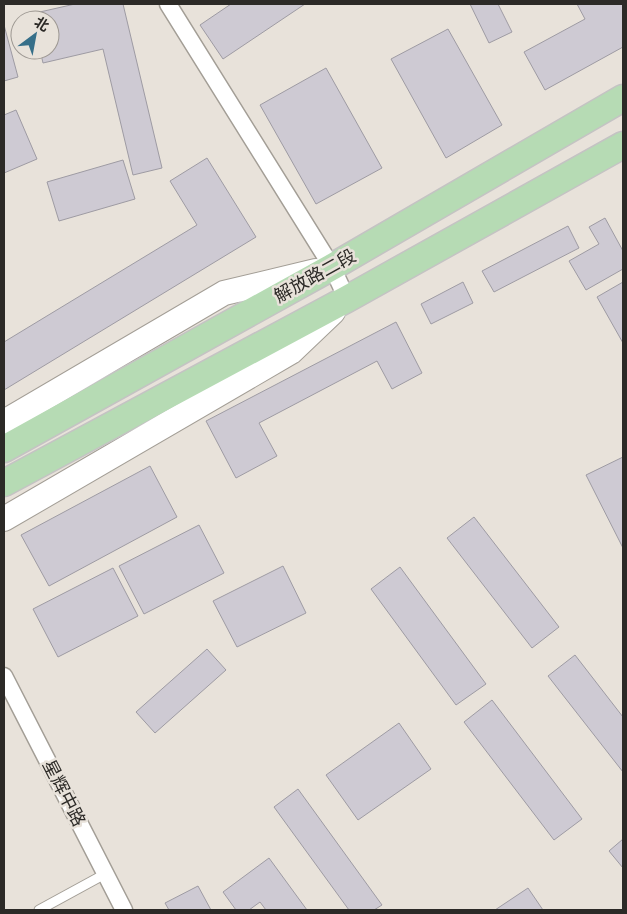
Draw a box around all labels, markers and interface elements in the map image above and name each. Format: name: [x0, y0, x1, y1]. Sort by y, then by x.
north arrow: [10, 10, 60, 60]
text: 北: [32, 13, 52, 34]
street label: 解放路二段: [270, 245, 359, 307]
street label: 星辉中路: [39, 756, 90, 830]

